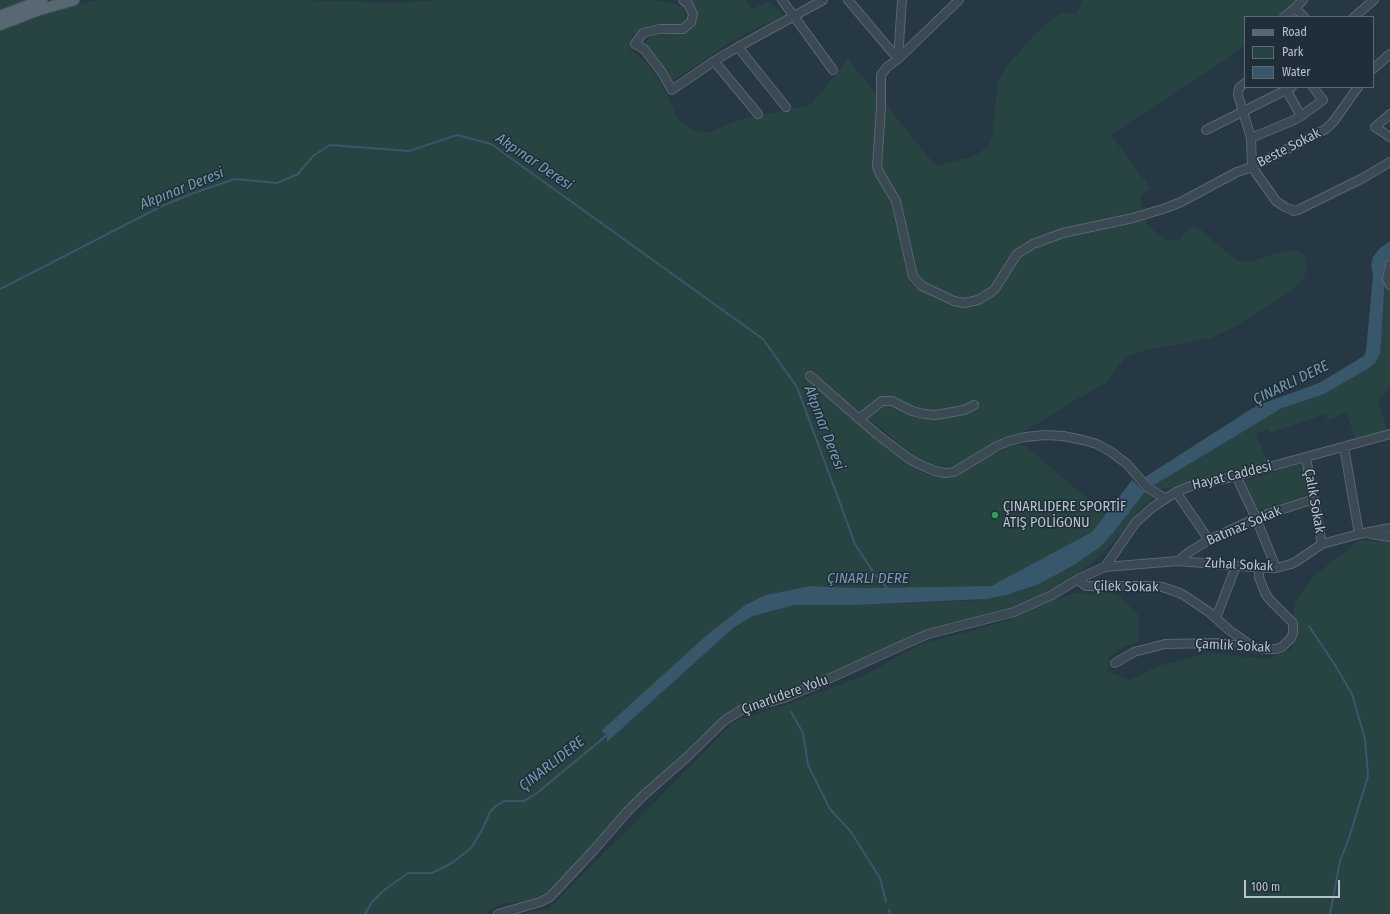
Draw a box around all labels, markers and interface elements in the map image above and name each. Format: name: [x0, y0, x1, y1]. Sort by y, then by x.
legend: [1244, 16, 1374, 88]
text: Road: [1282, 25, 1307, 39]
text: Park: [1282, 45, 1303, 59]
text: Water: [1282, 65, 1310, 79]
street label: Beste Sokak: [1254, 125, 1324, 171]
water label: Akpınar Deresi: [492, 130, 576, 194]
water label: Akpınar Deresi: [137, 164, 227, 214]
water label: ÇINARLI DERE: [1250, 357, 1332, 409]
water label: Akpınar Deresi: [800, 383, 848, 473]
street label: Hayat Caddesi: [1191, 458, 1273, 494]
street label: Çalık Sokak: [1300, 468, 1328, 534]
place label: ÇINARLIDERE SPORTİF ATIŞ POLİGONU: [1003, 499, 1126, 532]
street label: Batmaz Sokak: [1204, 503, 1284, 549]
marker: ÇINARLIDERE SPORTİF ATIŞ POLİGONU: [990, 510, 1000, 520]
street label: Zuhal Sokak: [1204, 555, 1274, 575]
water label: ÇINARLI DERE: [827, 570, 909, 588]
street label: Çilek Sokak: [1093, 578, 1159, 596]
street label: Çamlık Sokak: [1195, 636, 1271, 656]
street label: Çınarlıdere Yolu: [740, 672, 830, 718]
water label: ÇINARLIDERE: [516, 733, 588, 795]
scale bar: [1246, 872, 1342, 898]
text: 100 m: [1251, 880, 1280, 894]

